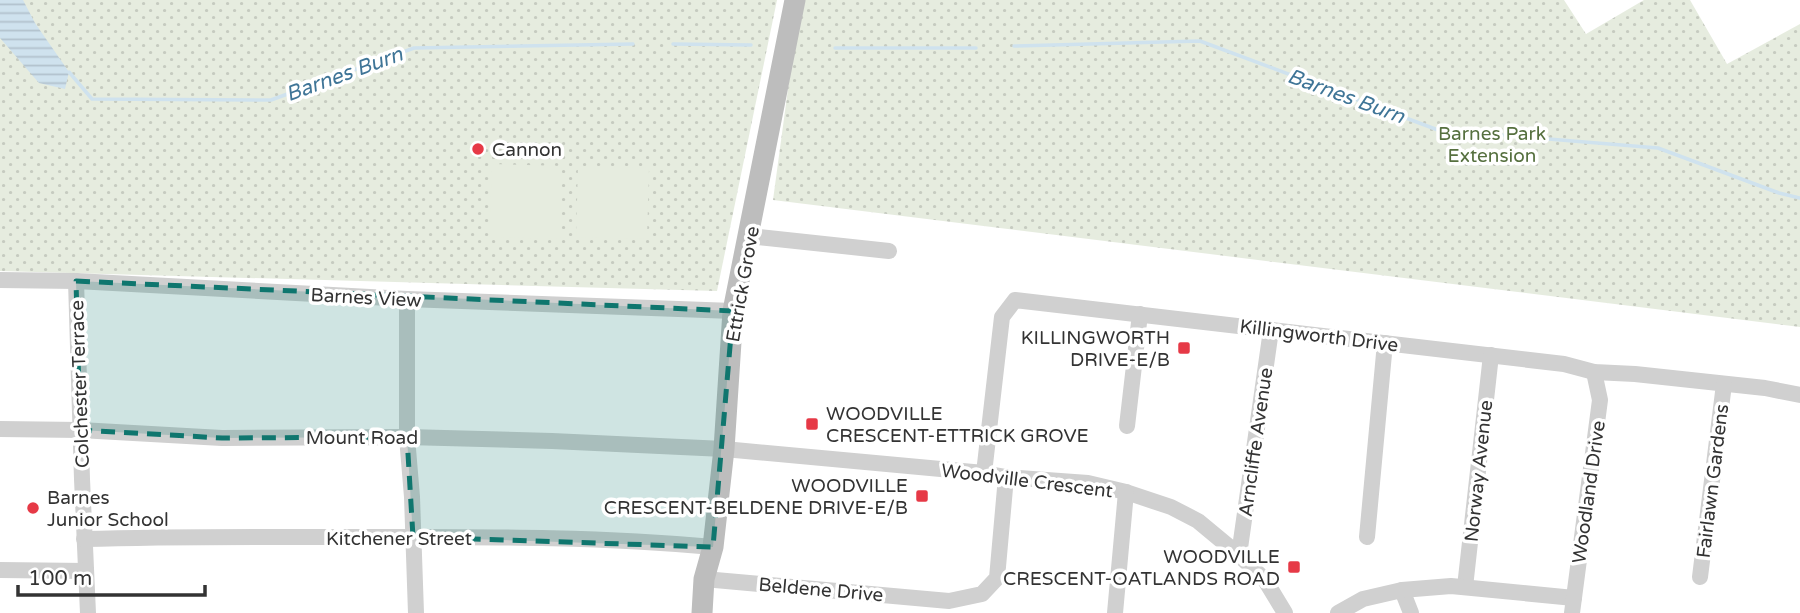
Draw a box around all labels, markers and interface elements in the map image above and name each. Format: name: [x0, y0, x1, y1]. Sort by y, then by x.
water label: Barnes Burn: [282, 41, 407, 107]
water label: Barnes Burn: [1284, 64, 1409, 130]
park label: Barnes Park Extension: [1438, 123, 1546, 167]
place label: Cannon: [492, 139, 562, 161]
marker: Cannon: [470, 141, 486, 157]
street label: Ettrick Grove: [722, 225, 764, 344]
street label: Barnes View: [310, 284, 422, 312]
street label: Colchester Terrace: [66, 300, 94, 468]
street label: Killingworth Drive: [1238, 315, 1399, 357]
place label: KILLINGWORTH DRIVE-E/B: [1021, 327, 1170, 371]
marker: KILLINGWORTH DRIVE-E/B: [1176, 340, 1192, 356]
street label: Arncliffe Avenue: [1235, 366, 1277, 518]
street label: Norway Avenue: [1461, 399, 1497, 543]
place label: WOODVILLE CRESCENT-ETTRICK GROVE: [826, 403, 1089, 447]
street label: Fairlawn Gardens: [1693, 403, 1733, 559]
marker: WOODVILLE CRESCENT-ETTRICK GROVE: [804, 416, 820, 432]
street label: Woodland Drive: [1568, 419, 1610, 565]
street label: Mount Road: [306, 427, 418, 449]
street label: Woodville Crescent: [940, 460, 1114, 502]
place label: WOODVILLE CRESCENT-BELDENE DRIVE-E/B: [604, 475, 908, 519]
place label: Barnes Junior School: [47, 487, 169, 531]
marker: WOODVILLE CRESCENT-BELDENE DRIVE-E/B: [914, 488, 930, 504]
marker: Barnes Junior School: [25, 500, 41, 516]
street label: Kitchener Street: [326, 528, 472, 550]
place label: WOODVILLE CRESCENT-OATLANDS ROAD: [1003, 546, 1280, 590]
scale bar: [18, 554, 205, 598]
marker: WOODVILLE CRESCENT-OATLANDS ROAD: [1286, 559, 1302, 575]
text: 100 m: [28, 566, 92, 591]
street label: Beldene Drive: [758, 574, 884, 606]

